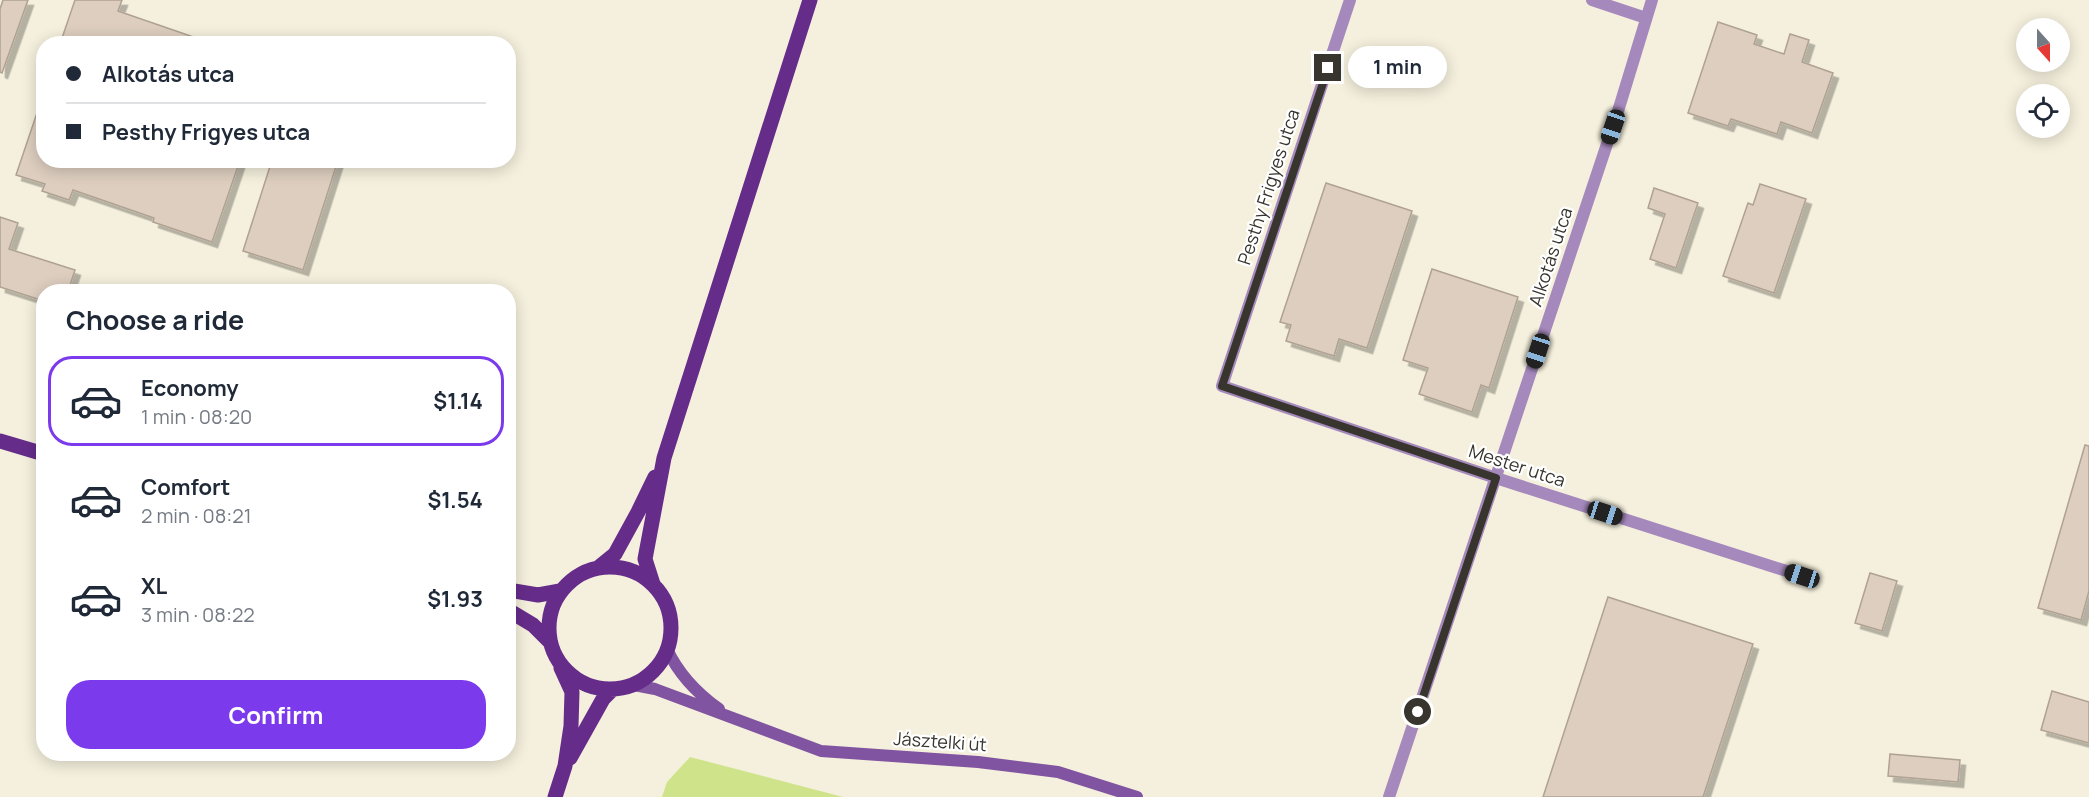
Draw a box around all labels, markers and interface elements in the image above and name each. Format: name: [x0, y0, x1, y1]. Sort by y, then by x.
north arrow: [2016, 18, 2070, 72]
map controls: [2016, 18, 2070, 138]
callout: 1 min: [1349, 47, 1448, 89]
text: 1 min: [1373, 53, 1422, 80]
route end: [1314, 54, 1341, 81]
text: Alkotás utca: [102, 59, 234, 89]
button: locate: [2016, 84, 2070, 138]
street label: Pesthy Frigyes utca: [1232, 106, 1305, 268]
car: [1599, 107, 1627, 147]
text: Pesthy Frigyes utca: [102, 117, 310, 147]
street label: Alkotás utca: [1523, 204, 1577, 309]
text: Choose a ride: [66, 301, 244, 338]
car: [1524, 331, 1552, 371]
text: Economy: [141, 373, 239, 403]
icon: car: [69, 374, 123, 428]
text: $1.14: [433, 386, 483, 416]
text: 1 min · 08:20: [141, 403, 252, 430]
street label: Mester utca: [1466, 438, 1569, 492]
text: Comfort: [141, 472, 230, 502]
icon: car: [69, 473, 123, 527]
text: $1.54: [427, 485, 483, 515]
car: [1585, 499, 1625, 527]
text: 2 min · 08:21: [141, 502, 251, 529]
car: [1782, 562, 1822, 590]
text: XL: [141, 571, 167, 601]
icon: car: [69, 572, 123, 626]
text: $1.93: [427, 584, 483, 614]
text: 3 min · 08:22: [141, 601, 255, 628]
button: Confirm: [66, 680, 486, 749]
route start: [1404, 698, 1431, 725]
street label: Jásztelki út: [893, 726, 988, 756]

